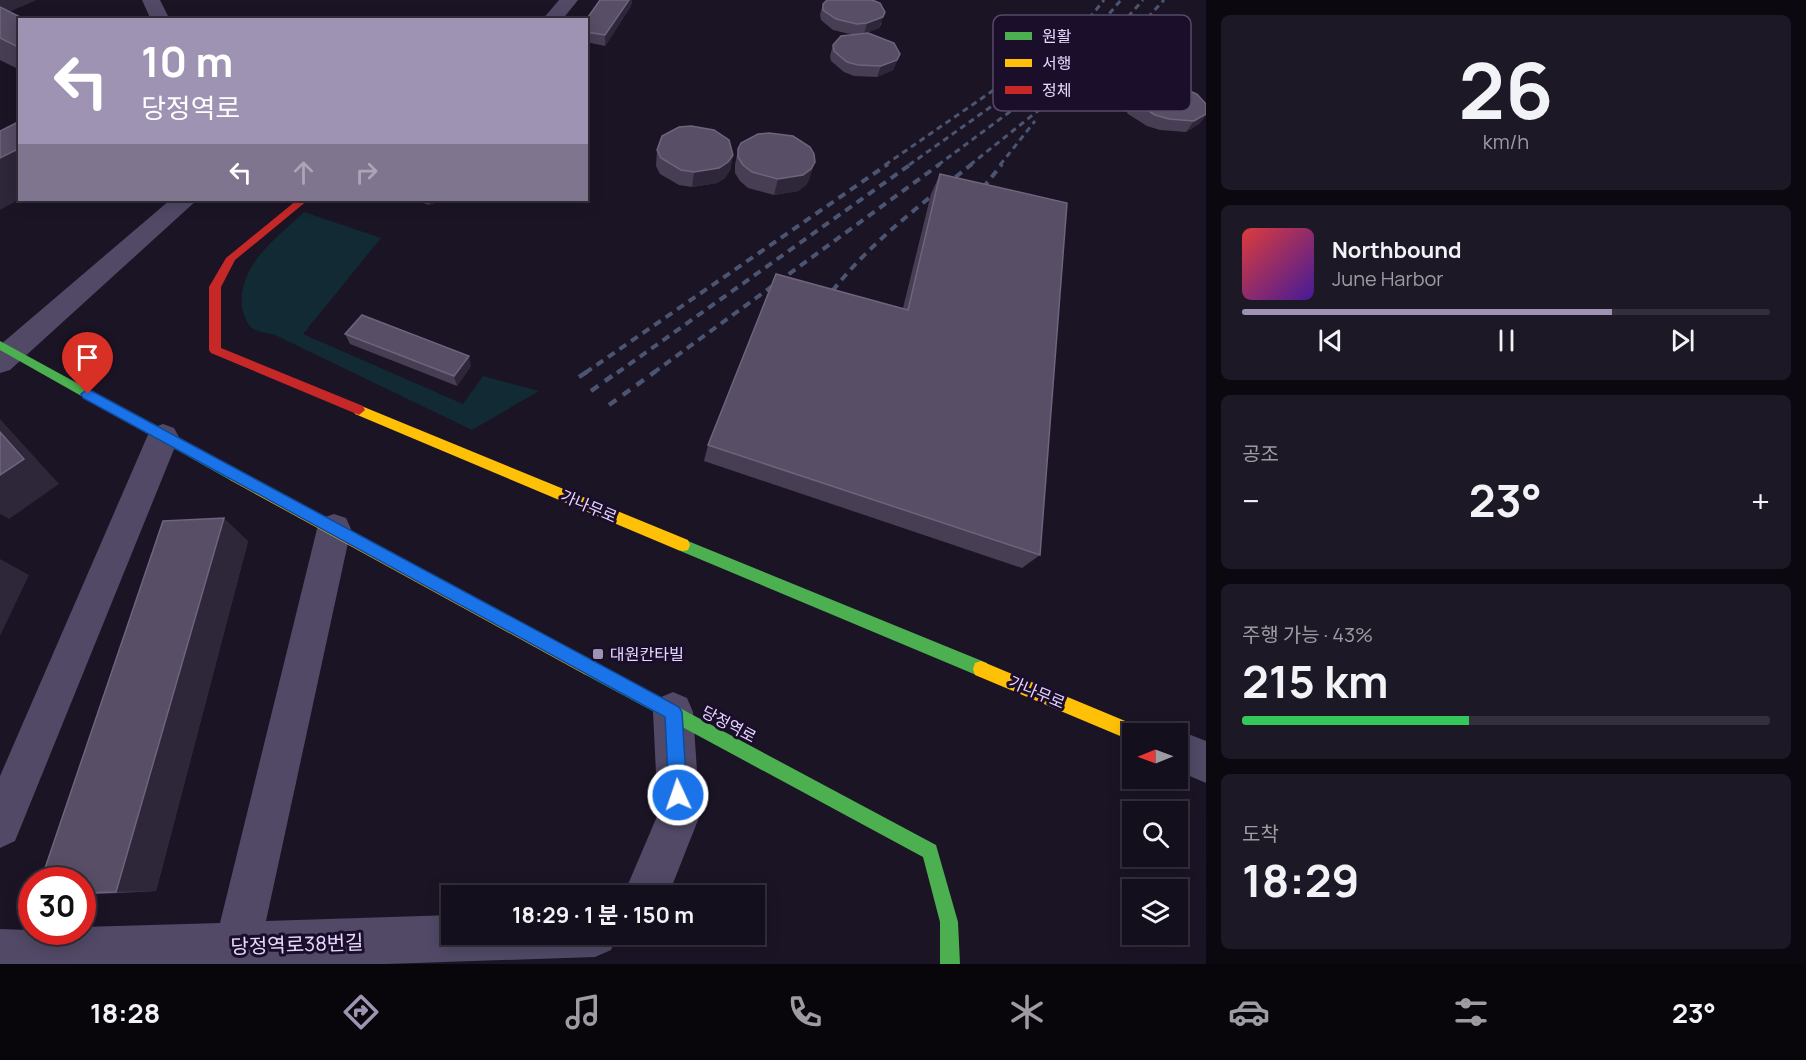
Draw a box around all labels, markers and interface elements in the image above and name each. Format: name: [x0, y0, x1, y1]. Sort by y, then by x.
legend: [993, 15, 1191, 111]
text: 원활: [1042, 25, 1072, 47]
text: 10 m: [141, 32, 233, 90]
text: 26: [1459, 36, 1553, 142]
icon: left: [42, 42, 120, 120]
text: 서행: [1042, 52, 1071, 74]
text: 정체: [1042, 79, 1071, 101]
text: 당정역로: [141, 89, 240, 126]
text: km/h: [1483, 128, 1529, 155]
icon: left: [224, 156, 257, 189]
icon: ahead: [287, 156, 320, 189]
icon: right: [350, 156, 383, 189]
text: Northbound: [1332, 235, 1462, 265]
text: June Harbor: [1332, 265, 1444, 292]
icon: previous: [1314, 324, 1347, 357]
icon: pause: [1490, 324, 1523, 357]
icon: next: [1666, 324, 1699, 357]
pin: [62, 332, 113, 394]
icon: arrive: [71, 341, 104, 374]
text: 공조: [1242, 440, 1279, 467]
text: 23°: [1469, 469, 1542, 531]
text: −: [1242, 478, 1260, 523]
text: +: [1751, 478, 1770, 523]
street label: 가나무로: [558, 484, 621, 528]
text: 주행 가능 · 43%: [1242, 621, 1373, 648]
place label: 대원칸타빌: [610, 643, 684, 665]
marker: 대원칸타빌: [591, 647, 605, 661]
text: 215 km: [1242, 650, 1389, 712]
street label: 가나무로: [1006, 670, 1069, 714]
street label: 당정역로: [698, 700, 760, 748]
north arrow: [1122, 723, 1188, 789]
map controls: [1122, 723, 1188, 945]
position arrow: [646, 763, 710, 827]
button: search: [1122, 801, 1188, 867]
text: 도착: [1242, 820, 1279, 847]
text: 18:29: [1242, 849, 1359, 911]
speed limit sign: 30: [18, 867, 96, 945]
button: layers: [1122, 879, 1188, 945]
text: 18:29 · 1 분 · 150 m: [512, 900, 694, 930]
street label: 당정역로38번길: [230, 928, 364, 960]
icon: directions: [340, 991, 382, 1033]
icon: music: [562, 991, 604, 1033]
icon: phone: [784, 991, 826, 1033]
icon: climate: [1006, 991, 1048, 1033]
icon: car: [1228, 991, 1270, 1033]
icon: filters: [1450, 991, 1492, 1033]
text: 18:28: [90, 994, 160, 1031]
text: 23°: [1672, 994, 1716, 1031]

